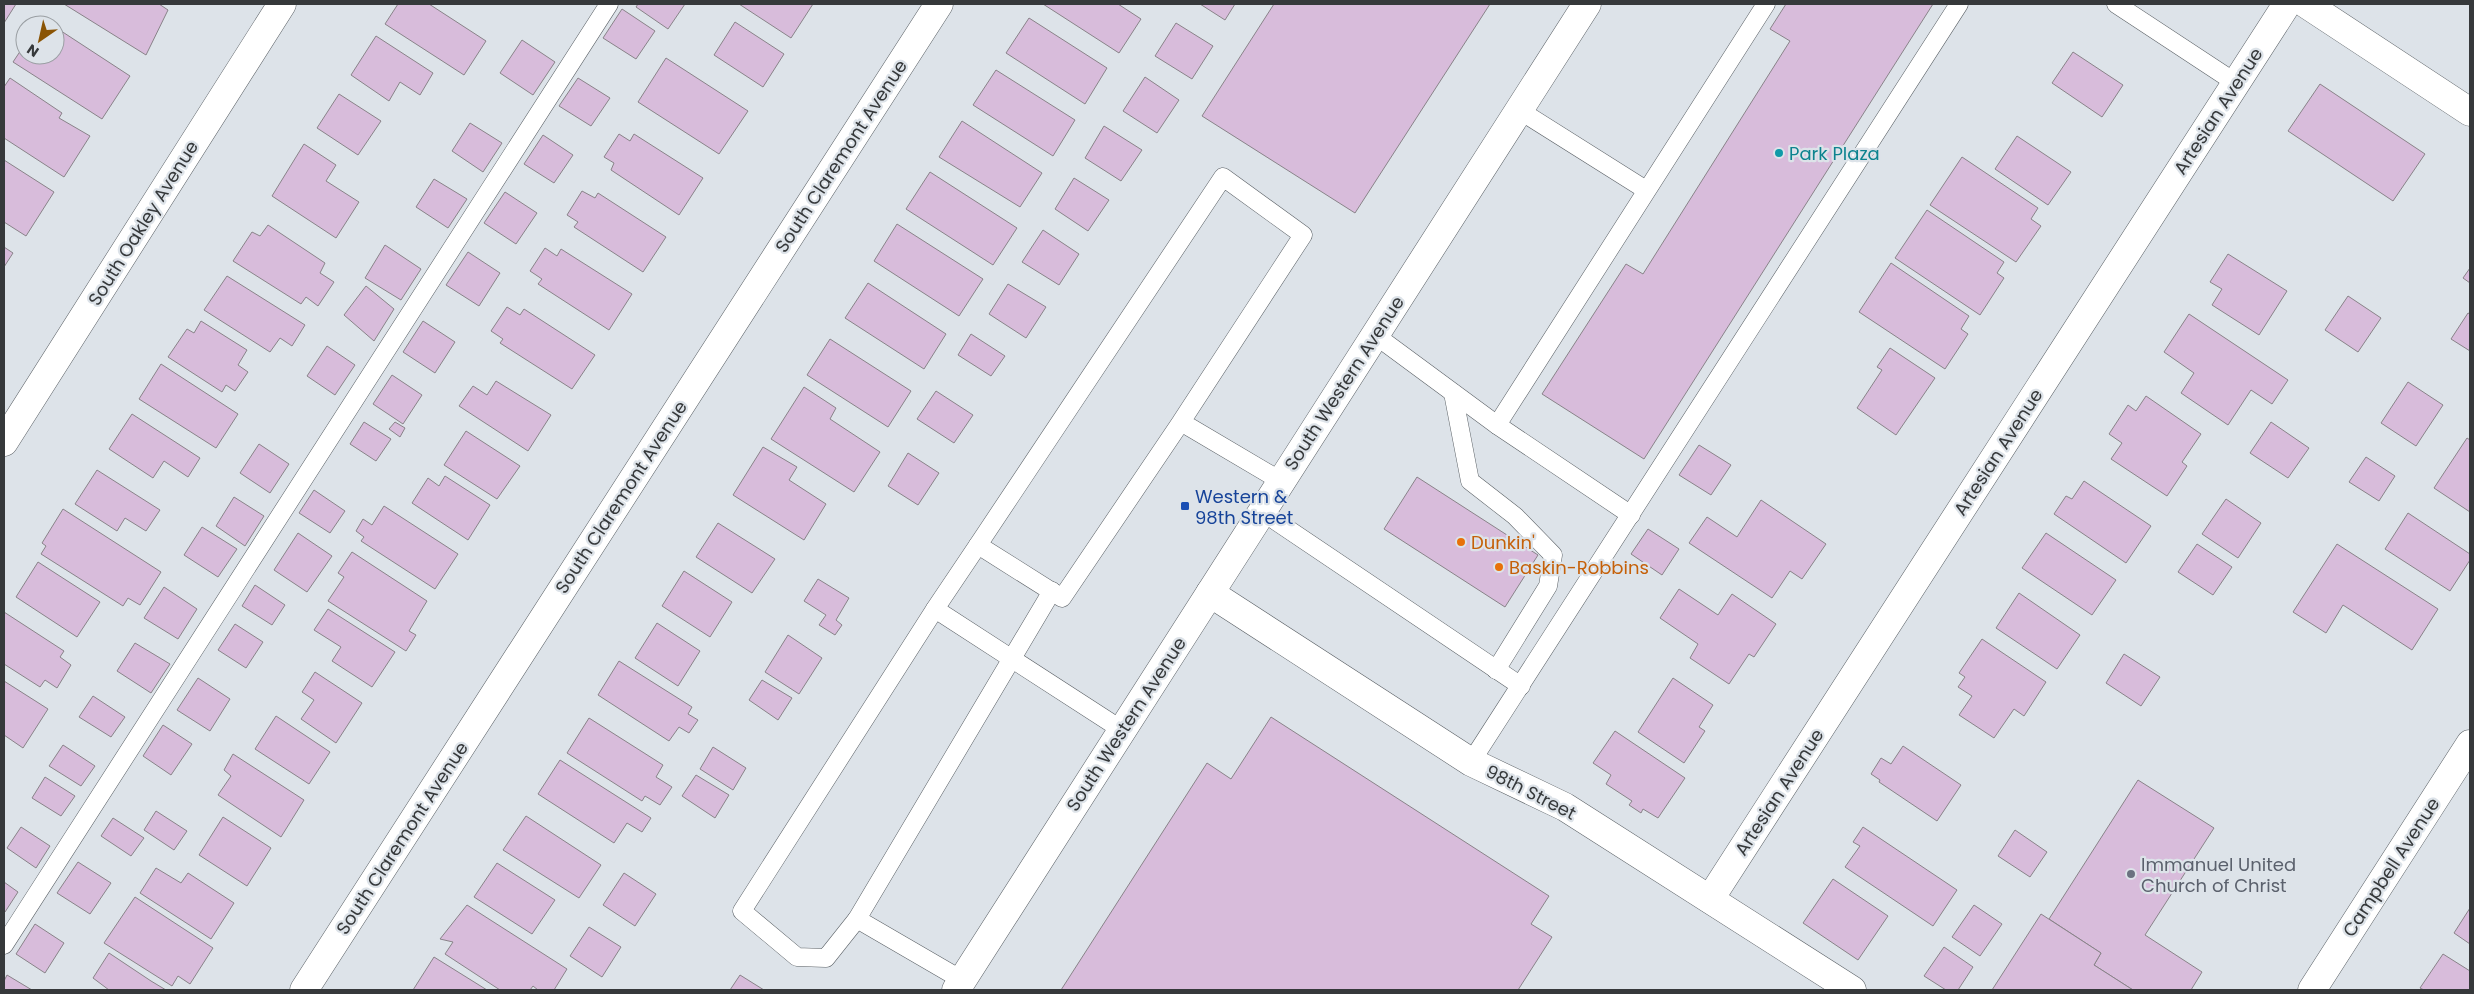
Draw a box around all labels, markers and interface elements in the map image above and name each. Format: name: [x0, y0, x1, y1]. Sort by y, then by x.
north arrow: [15, 15, 65, 65]
text: N: [23, 40, 43, 62]
street label: Artesian Avenue: [2168, 43, 2268, 179]
street label: South Claremont Avenue: [769, 55, 913, 257]
street label: South Oakley Avenue: [82, 136, 204, 310]
place label: Park Plaza: [1789, 141, 1880, 166]
marker: Park Plaza: [1773, 147, 1785, 159]
street label: South Western Avenue: [1278, 291, 1410, 475]
street label: Artesian Avenue: [1948, 384, 2048, 520]
street label: South Claremont Avenue: [549, 396, 693, 598]
place label: Western & 98th Street: [1195, 484, 1293, 530]
marker: Western & 98th Street: [1179, 500, 1191, 512]
place label: Dunkin': [1471, 530, 1535, 555]
marker: Dunkin': [1455, 536, 1467, 548]
place label: Baskin-Robbins: [1509, 555, 1649, 580]
marker: Baskin-Robbins: [1493, 561, 1505, 573]
street label: South Western Avenue: [1060, 632, 1192, 816]
street label: Artesian Avenue: [1729, 724, 1829, 860]
street label: South Claremont Avenue: [330, 737, 474, 939]
street label: 98th Street: [1482, 759, 1580, 825]
street label: Campbell Avenue: [2337, 793, 2445, 941]
place label: Immanuel United Church of Christ: [2141, 852, 2296, 898]
marker: Immanuel United Church of Christ: [2125, 868, 2137, 880]

